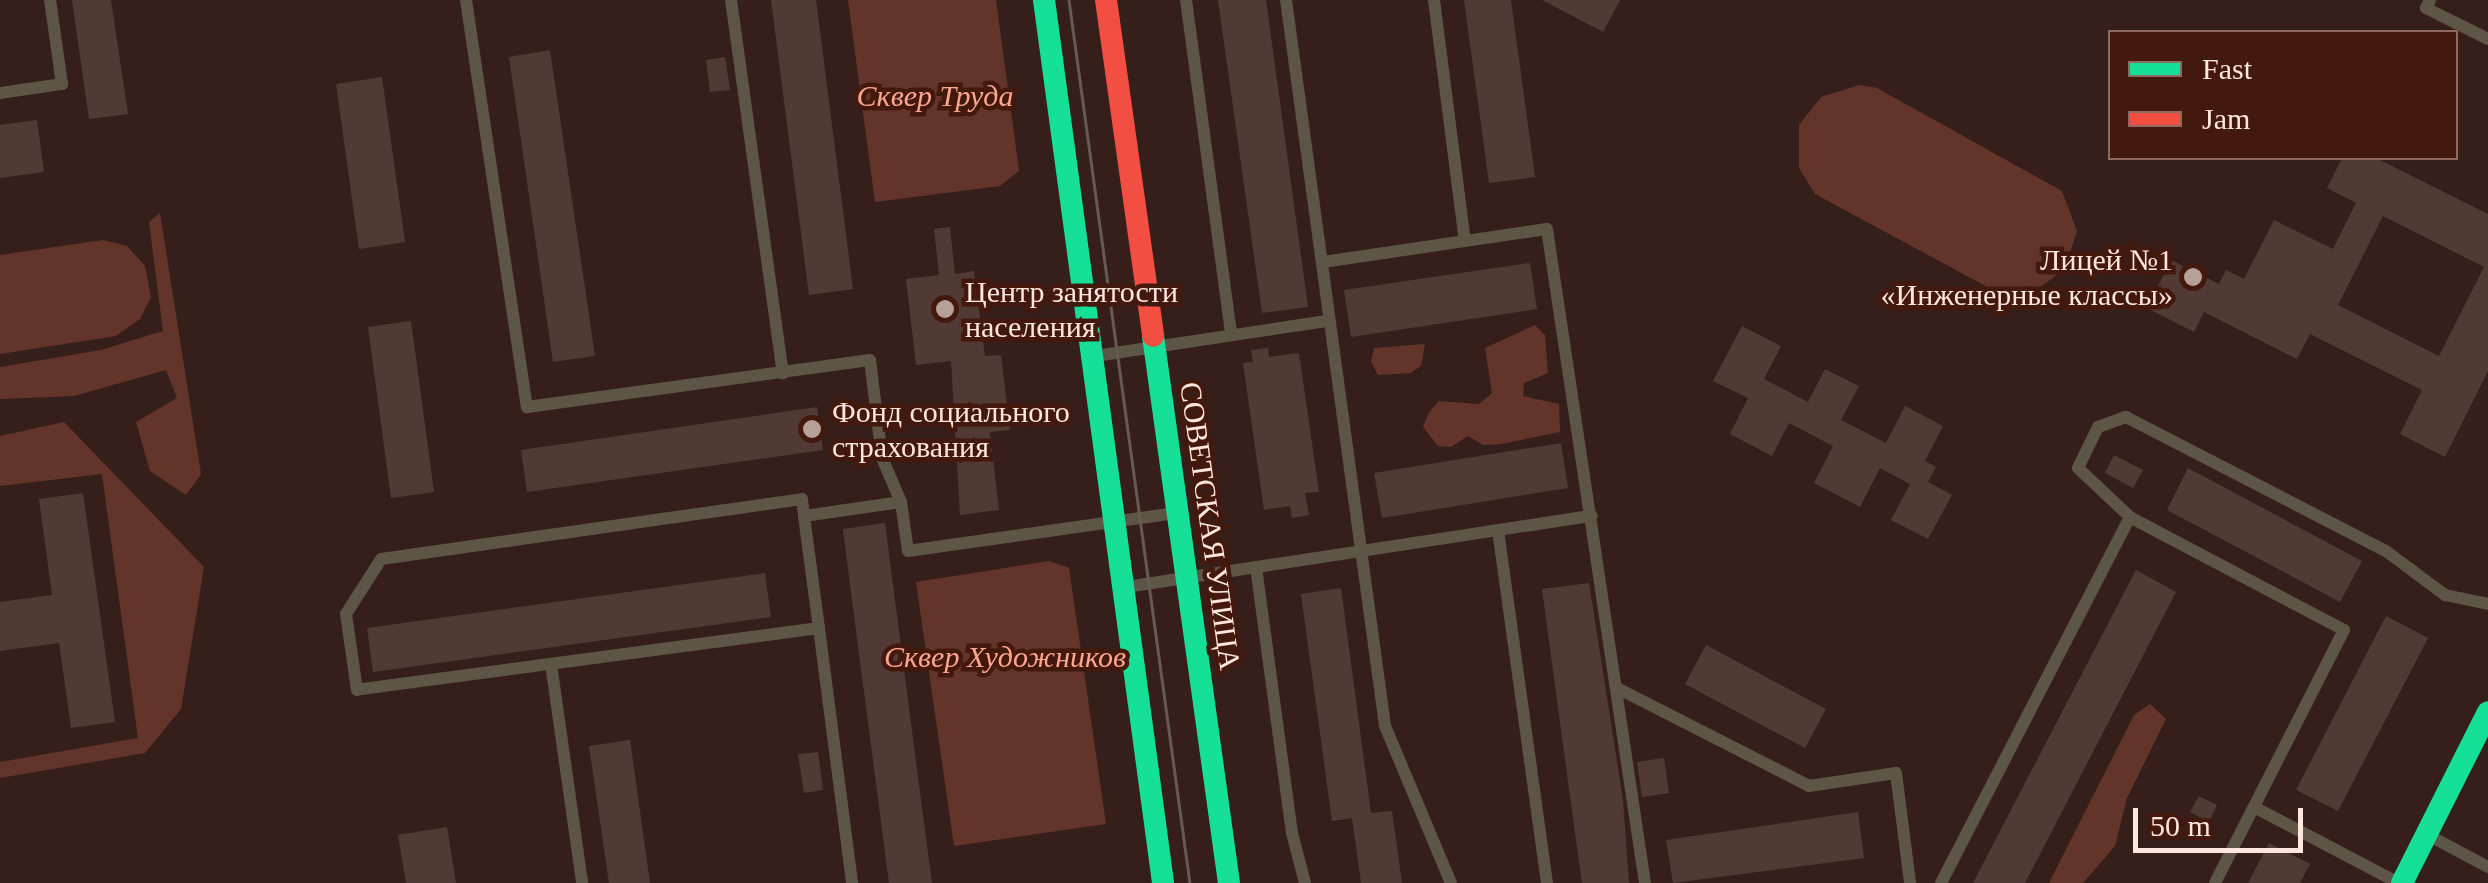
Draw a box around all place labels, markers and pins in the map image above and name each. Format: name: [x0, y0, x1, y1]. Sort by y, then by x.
place label: Лицей №1 «Инженерные классы»: [1881, 242, 2173, 312]
marker: Лицей №1 «Инженерные классы»: [2182, 266, 2204, 288]
place label: Центр занятости населения: [965, 274, 1178, 344]
marker: Центр занятости населения: [934, 298, 956, 320]
place label: Фонд социального страхования: [832, 394, 1070, 464]
marker: Фонд социального страхования: [801, 418, 823, 440]

